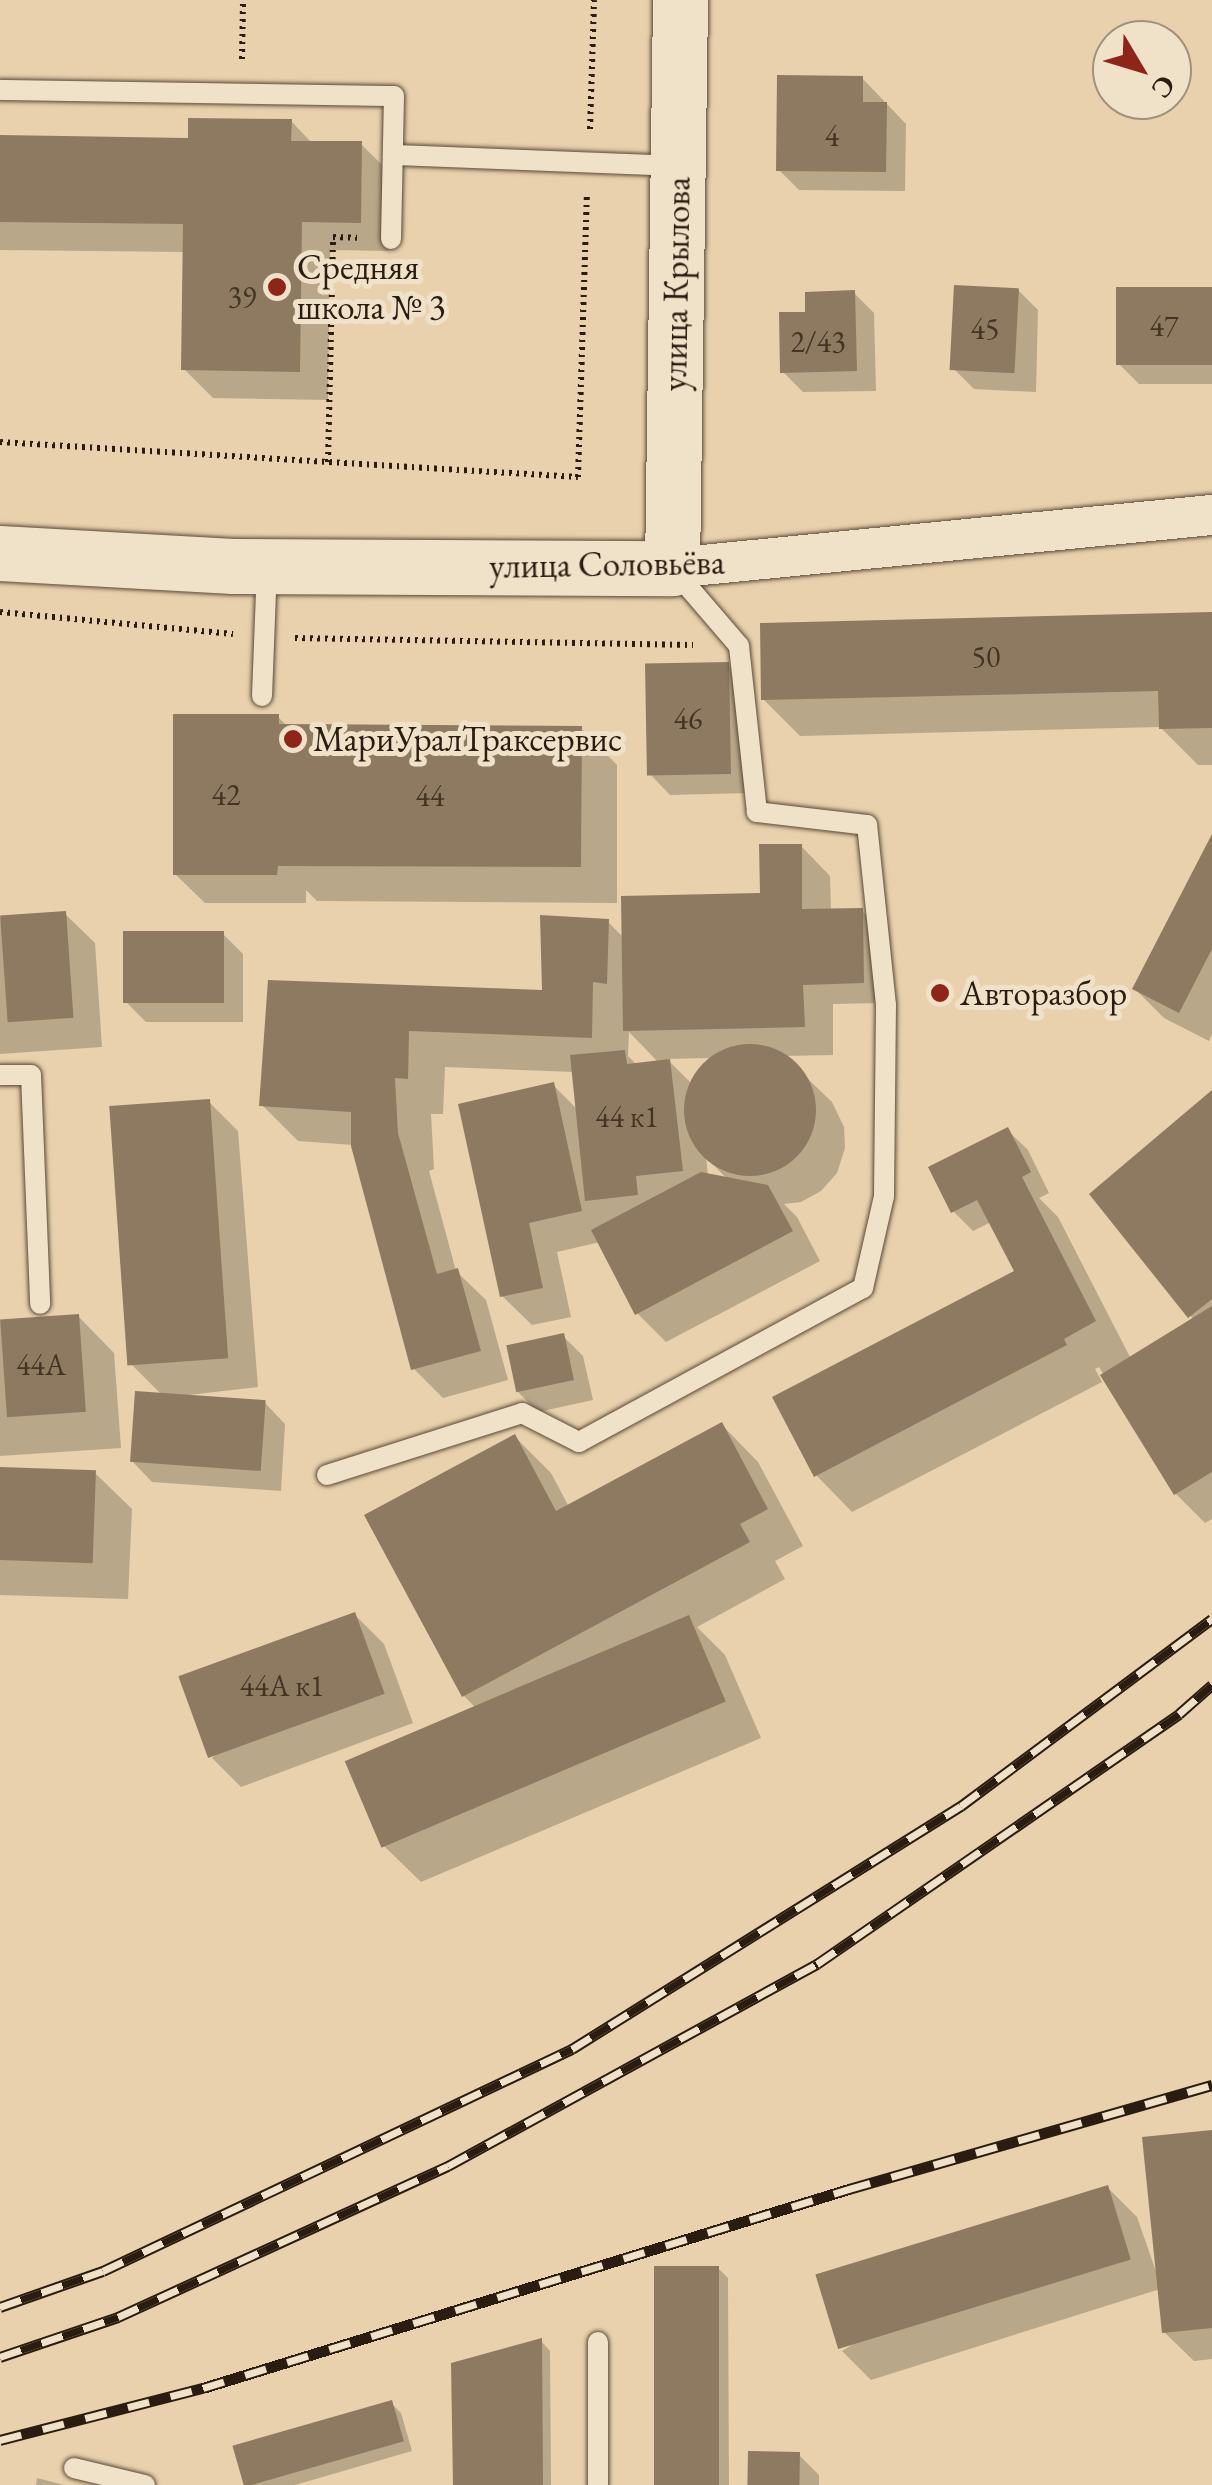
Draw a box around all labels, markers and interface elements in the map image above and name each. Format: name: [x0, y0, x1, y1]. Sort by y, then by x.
north arrow: [1092, 20, 1192, 120]
text: С: [1144, 68, 1184, 106]
house number: 4: [825, 118, 839, 154]
street label: улица Крылова: [653, 176, 699, 392]
place label: Средняя школа № 3: [297, 246, 446, 328]
marker: Средняя школа № 3: [266, 276, 288, 298]
house number: 39: [228, 279, 256, 315]
house number: 47: [1150, 308, 1178, 344]
house number: 45: [971, 311, 999, 347]
house number: 2/43: [790, 324, 846, 360]
street label: улица Соловьёва: [489, 541, 725, 587]
house number: 50: [972, 639, 1000, 675]
house number: 46: [674, 701, 702, 737]
place label: МариУралТраксервис: [313, 718, 622, 760]
marker: МариУралТраксервис: [282, 728, 304, 750]
house number: 42: [212, 777, 240, 813]
house number: 44: [416, 778, 444, 814]
place label: Авторазбор: [960, 972, 1127, 1014]
marker: Авторазбор: [929, 982, 951, 1004]
house number: 44 к1: [595, 1099, 659, 1135]
house number: 44А: [16, 1347, 66, 1383]
house number: 44А к1: [240, 1668, 324, 1704]

